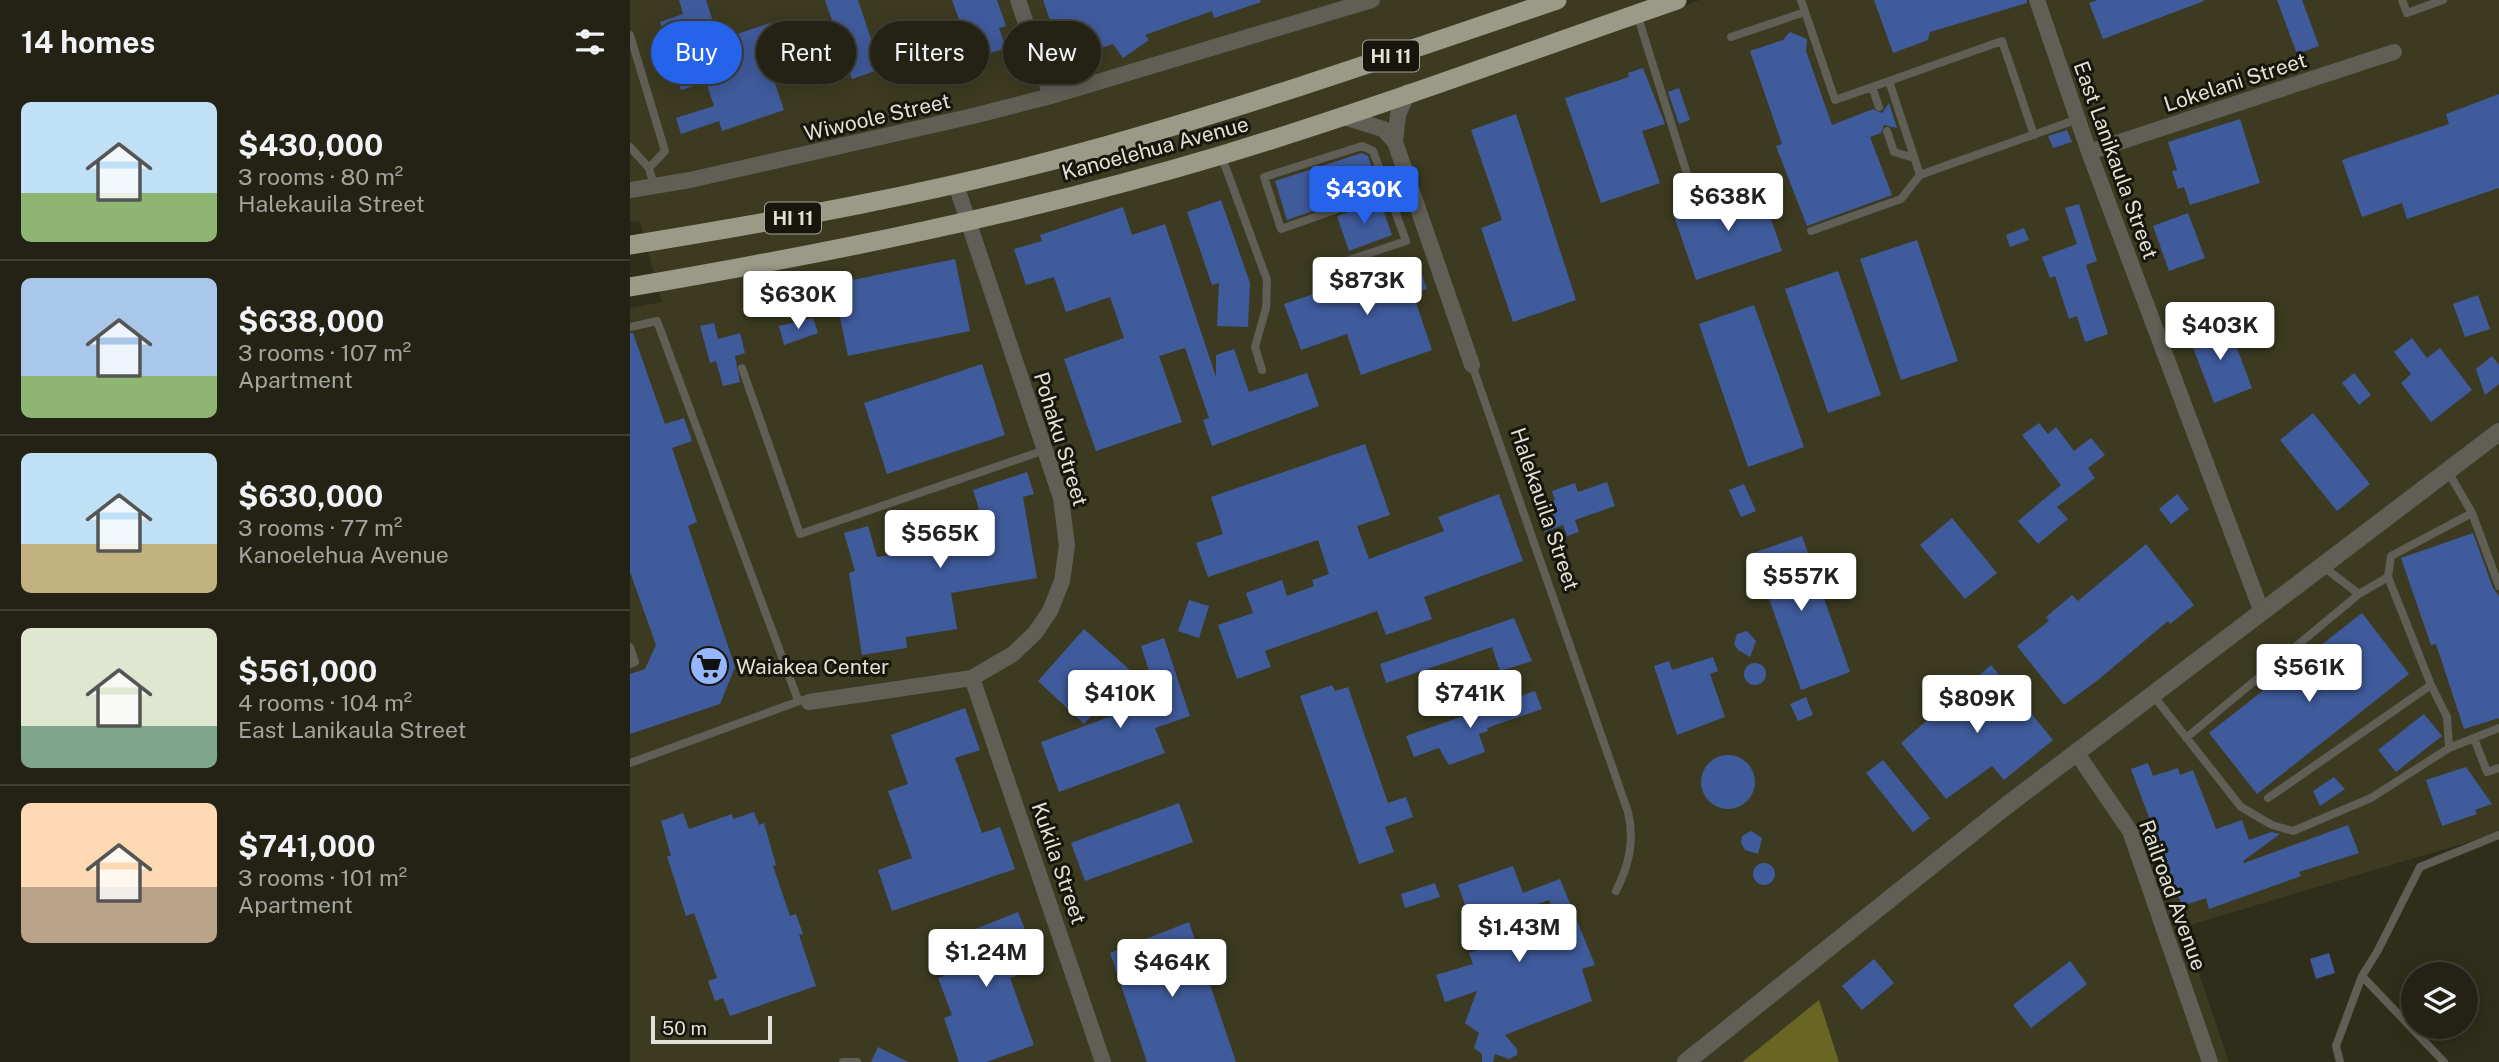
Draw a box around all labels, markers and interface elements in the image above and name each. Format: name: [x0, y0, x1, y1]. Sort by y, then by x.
chip: Buy: [651, 21, 742, 84]
chip: Rent: [756, 21, 856, 84]
chip: Filters: [870, 21, 989, 84]
chip: New: [1003, 21, 1101, 84]
icon: filters: [571, 23, 609, 61]
text: 14 homes: [21, 24, 155, 60]
road number: HI 11: [1363, 40, 1419, 72]
street label: Lokelani Street: [2161, 47, 2309, 117]
street label: East Lanikaula Street: [2069, 58, 2163, 262]
street label: Wiwoole Street: [802, 88, 952, 146]
street label: Kanoelehua Avenue: [1059, 111, 1251, 185]
text: $430,000: [238, 127, 383, 163]
icon: home: [77, 130, 161, 214]
text: 3 rooms · 80 m²: [238, 163, 403, 190]
pin: $430K: [1315, 166, 1413, 226]
pin: $638K: [1679, 174, 1777, 233]
text: $430K: [1325, 175, 1403, 202]
text: $638K: [1689, 182, 1767, 209]
text: Halekauila Street: [238, 190, 425, 217]
road number: HI 11: [765, 202, 821, 233]
pin: $873K: [1318, 258, 1416, 317]
text: $873K: [1329, 266, 1405, 293]
pin: $630K: [749, 272, 847, 331]
text: $630K: [759, 280, 837, 307]
pin: $403K: [2171, 302, 2269, 362]
text: $638,000: [238, 303, 384, 339]
icon: home: [77, 306, 161, 390]
text: $403K: [2181, 311, 2259, 338]
text: 3 rooms · 107 m²: [238, 339, 411, 366]
text: Apartment: [238, 366, 353, 393]
street label: Pohaku Street: [1029, 369, 1093, 509]
street label: Halekauila Street: [1505, 424, 1585, 594]
text: $630,000: [238, 478, 383, 514]
icon: home: [77, 481, 161, 565]
pin: $565K: [891, 510, 989, 570]
text: 3 rooms · 77 m²: [238, 514, 402, 541]
text: $565K: [901, 519, 979, 546]
text: Kanoelehua Avenue: [238, 541, 449, 568]
pin: $557K: [1752, 554, 1850, 613]
text: $557K: [1762, 562, 1840, 589]
pin: $561K: [2260, 644, 2358, 704]
supermarket icon: Waiakea Center: [688, 645, 730, 687]
text: $561,000: [238, 653, 377, 689]
text: $561K: [2273, 653, 2345, 680]
place label: Waiakea Center: [736, 654, 889, 679]
icon: home: [77, 656, 161, 740]
pin: $410K: [1071, 670, 1169, 730]
pin: $741K: [1421, 670, 1519, 730]
pin: $809K: [1928, 676, 2026, 735]
text: $410K: [1084, 679, 1156, 706]
text: $741K: [1434, 679, 1506, 706]
text: $809K: [1938, 684, 2016, 711]
text: 4 rooms · 104 m²: [238, 689, 412, 716]
text: East Lanikaula Street: [238, 716, 467, 743]
street label: Kukila Street: [1026, 799, 1092, 927]
street label: Railroad Avenue: [2134, 816, 2212, 974]
text: $741,000: [238, 828, 375, 864]
icon: home: [77, 831, 161, 915]
text: 3 rooms · 101 m²: [238, 864, 407, 891]
text: Apartment: [238, 891, 353, 918]
pin: $1.43M: [1462, 904, 1576, 964]
text: $1.43M: [1477, 913, 1561, 940]
pin: $1.24M: [929, 930, 1043, 989]
text: $1.24M: [945, 938, 1027, 965]
pin: $464K: [1123, 940, 1221, 999]
text: $464K: [1133, 948, 1211, 975]
map controls: [2401, 962, 2478, 1039]
button: layers: [2401, 962, 2478, 1039]
scale bar: [651, 1013, 772, 1045]
text: 50 m: [662, 1017, 707, 1039]

